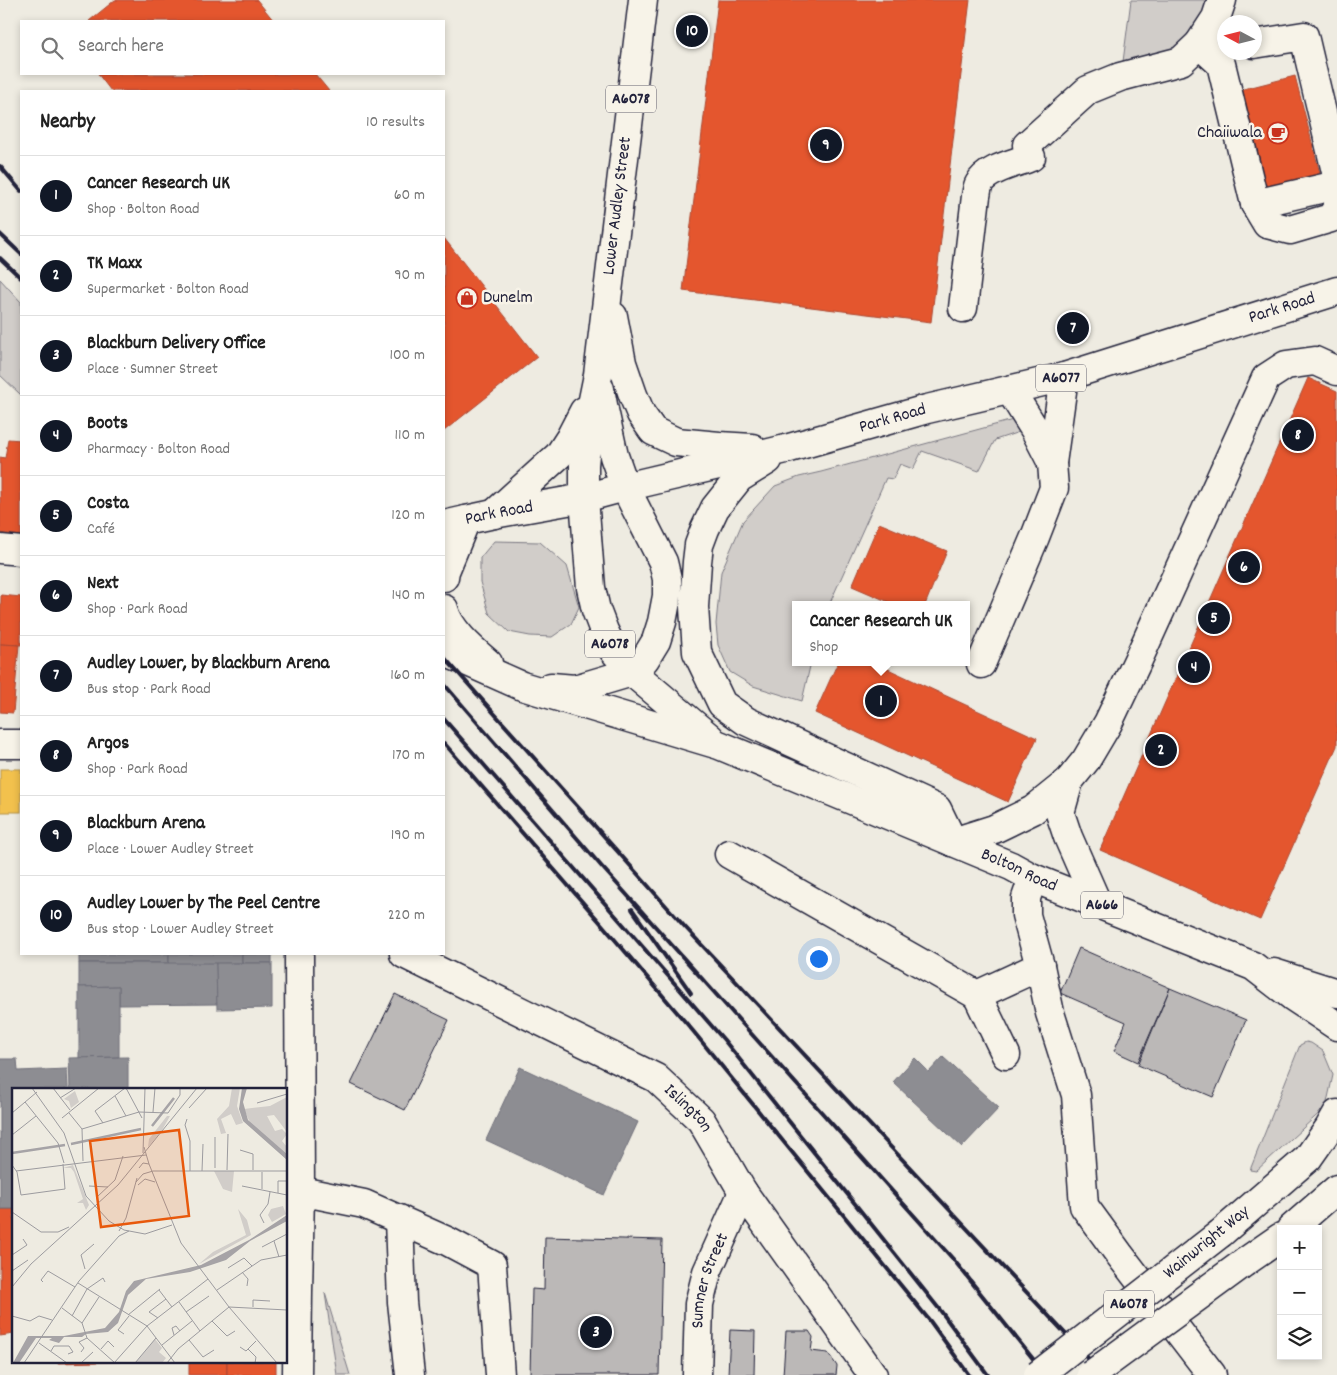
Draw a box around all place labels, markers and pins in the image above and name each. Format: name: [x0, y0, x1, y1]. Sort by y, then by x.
pin: 10: [676, 12, 708, 50]
place label: Chaiiwala: [1197, 121, 1263, 146]
cafe icon: Chaiiwala: [1266, 121, 1290, 145]
pin: 9: [810, 126, 842, 164]
shop icon: Dunelm: [455, 286, 479, 310]
place label: Dunelm: [483, 286, 533, 311]
pin: 7: [1057, 309, 1089, 347]
pin: 8: [1282, 416, 1314, 454]
pin: 6: [1228, 548, 1260, 586]
pin: 5: [1198, 599, 1230, 637]
pin: 4: [1178, 648, 1210, 686]
pin: 1: [865, 682, 897, 720]
pin: 2: [1145, 731, 1177, 769]
pin: 3: [580, 1313, 612, 1351]

